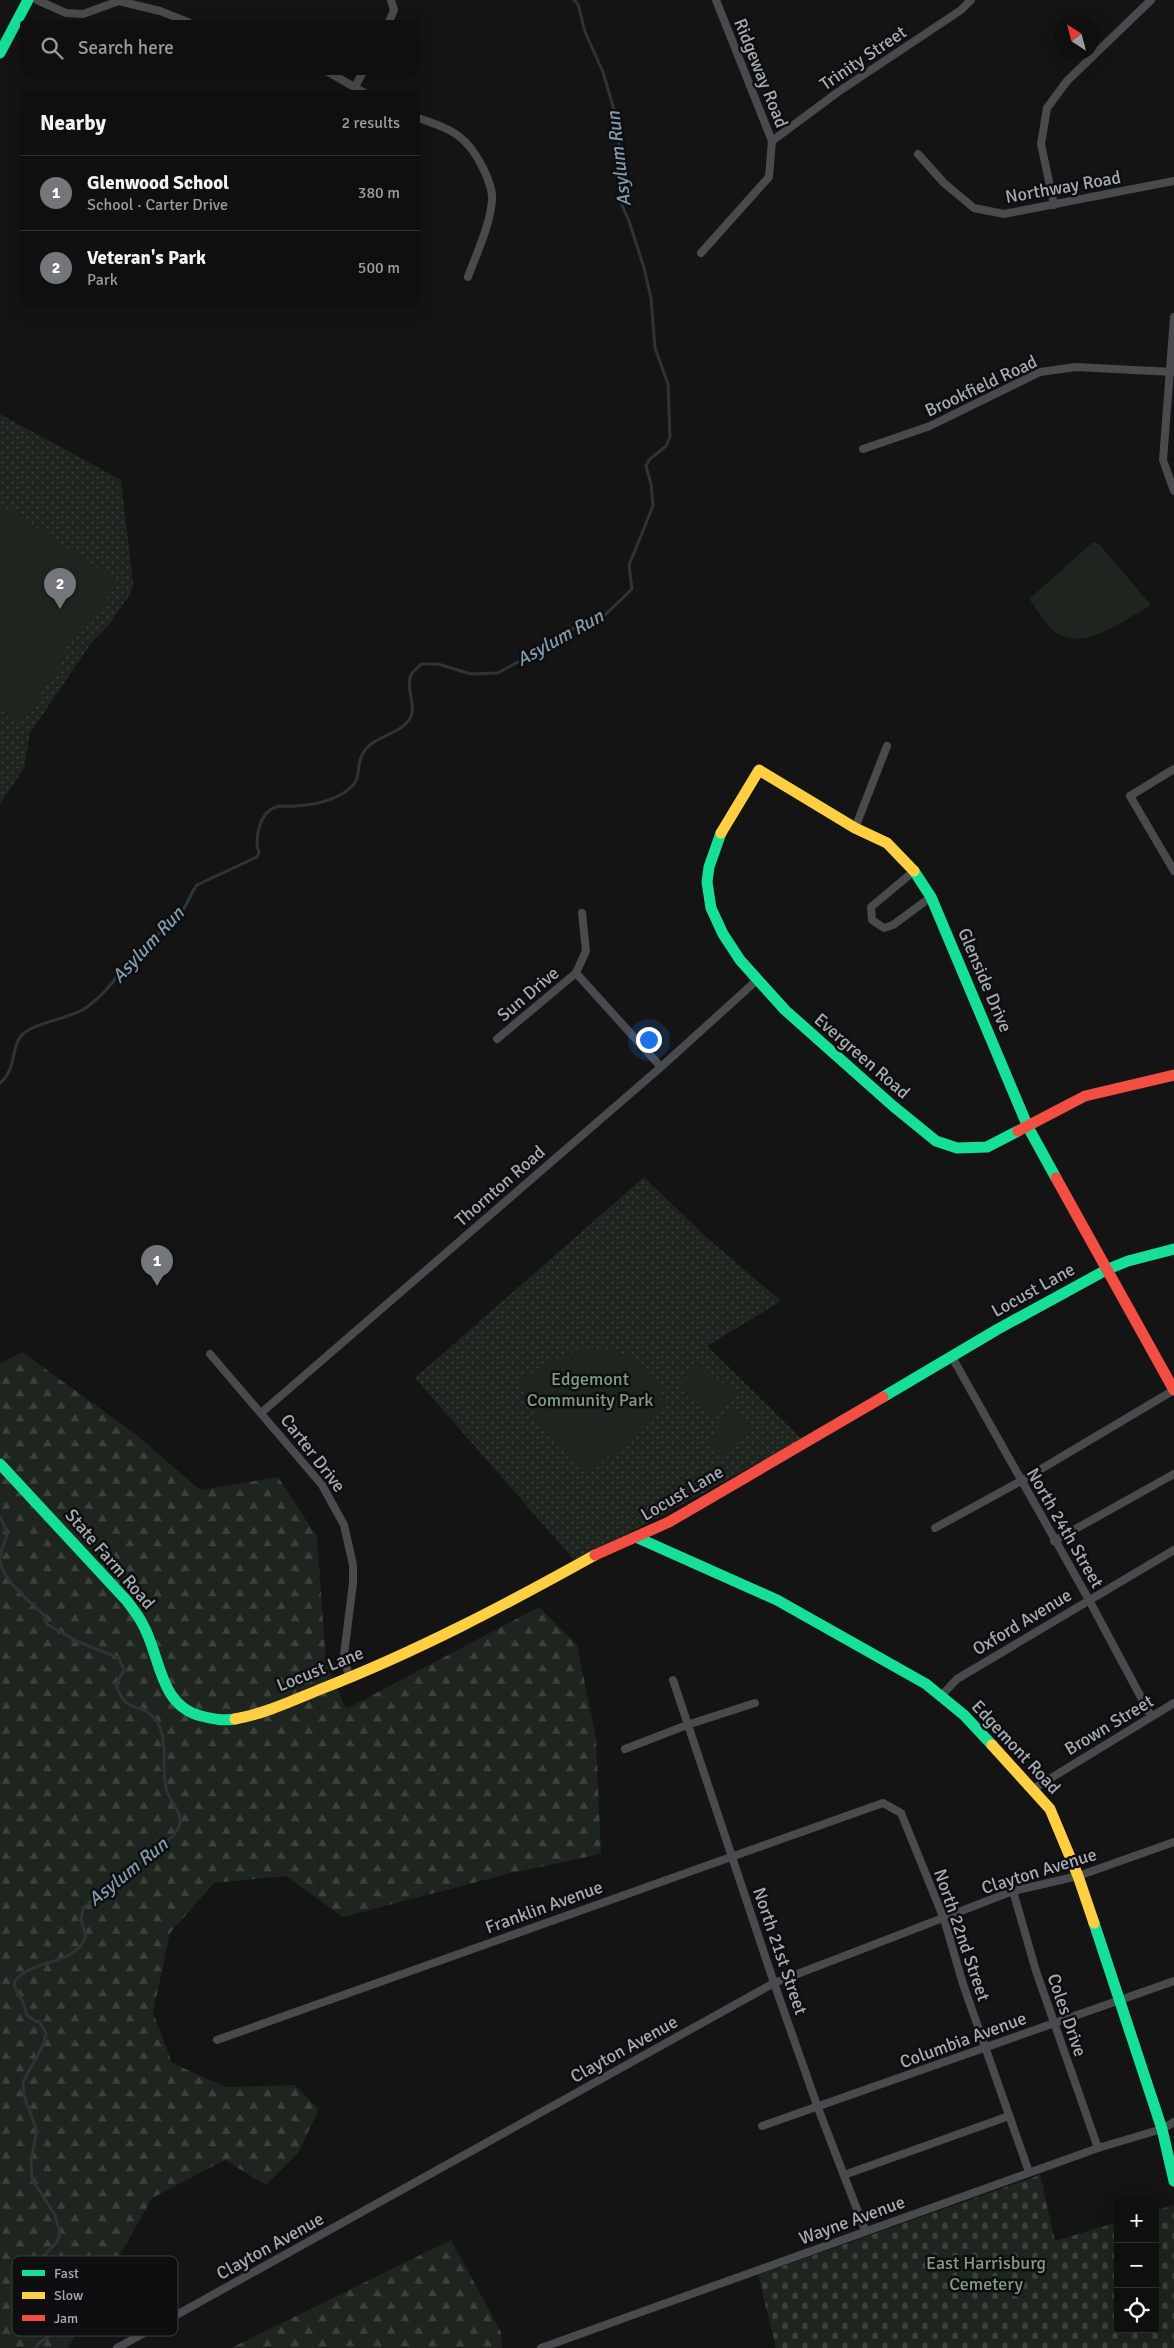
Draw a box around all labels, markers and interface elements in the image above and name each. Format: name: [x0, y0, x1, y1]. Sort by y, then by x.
street label: Ridgeway Road: [729, 15, 793, 131]
north arrow: [1054, 15, 1099, 60]
search box: [20, 20, 420, 75]
street label: Trinity Street: [815, 21, 911, 95]
icon: search: [38, 34, 66, 62]
text: Search here: [78, 36, 174, 60]
water label: Asylum Run: [601, 109, 637, 208]
text: Nearby: [40, 110, 106, 136]
text: 2 results: [341, 113, 400, 133]
street label: Northway Road: [1003, 166, 1123, 208]
text: Glenwood School: [87, 171, 229, 195]
text: 1: [52, 183, 60, 203]
text: 380 m: [358, 183, 400, 203]
text: School · Carter Drive: [87, 195, 228, 215]
text: Veteran's Park: [87, 246, 206, 270]
text: 2: [52, 258, 60, 278]
text: 500 m: [358, 258, 400, 278]
text: Park: [87, 270, 118, 290]
street label: Brookfield Road: [921, 350, 1041, 422]
pin: 2: [44, 568, 76, 609]
water label: Asylum Run: [512, 604, 608, 672]
water label: Asylum Run: [107, 901, 190, 988]
street label: Glenside Drive: [953, 925, 1017, 1035]
street label: Sun Drive: [493, 962, 563, 1026]
street label: Evergreen Road: [810, 1009, 914, 1103]
your location: [636, 1027, 662, 1053]
street label: Thornton Road: [450, 1141, 550, 1231]
pin: 1: [141, 1245, 173, 1286]
street label: Locust Lane: [987, 1258, 1079, 1322]
park label: Edgemont Community Park: [527, 1368, 653, 1411]
street label: Carter Drive: [276, 1410, 350, 1496]
street label: Locust Lane: [637, 1460, 727, 1526]
street label: North 24th Street: [1022, 1464, 1108, 1592]
street label: State Farm Road: [60, 1504, 160, 1614]
street label: Oxford Avenue: [969, 1584, 1075, 1660]
street label: Locust Lane: [273, 1642, 367, 1696]
street label: Brown Street: [1061, 1690, 1157, 1760]
street label: Edgemont Road: [967, 1695, 1065, 1799]
water label: Asylum Run: [83, 1832, 173, 1911]
street label: Clayton Avenue: [979, 1843, 1099, 1899]
street label: North 22nd Street: [929, 1866, 995, 2004]
street label: Franklin Avenue: [482, 1876, 606, 1938]
street label: North 21st Street: [748, 1884, 812, 2018]
street label: Coles Drive: [1043, 1971, 1091, 2059]
street label: Columbia Avenue: [897, 2007, 1029, 2073]
street label: Clayton Avenue: [567, 2010, 681, 2088]
street label: Wayne Avenue: [796, 2191, 908, 2249]
map controls: [1114, 2198, 1159, 2333]
button: +: [1114, 2198, 1159, 2243]
street label: Clayton Avenue: [213, 2207, 327, 2285]
button: −: [1114, 2243, 1159, 2288]
park label: East Harrisburg Cemetery: [926, 2252, 1046, 2295]
legend: [12, 2256, 178, 2336]
text: Fast: [54, 2265, 79, 2282]
text: Slow: [54, 2287, 83, 2304]
button: locate: [1114, 2288, 1159, 2333]
text: Jam: [54, 2310, 78, 2327]

